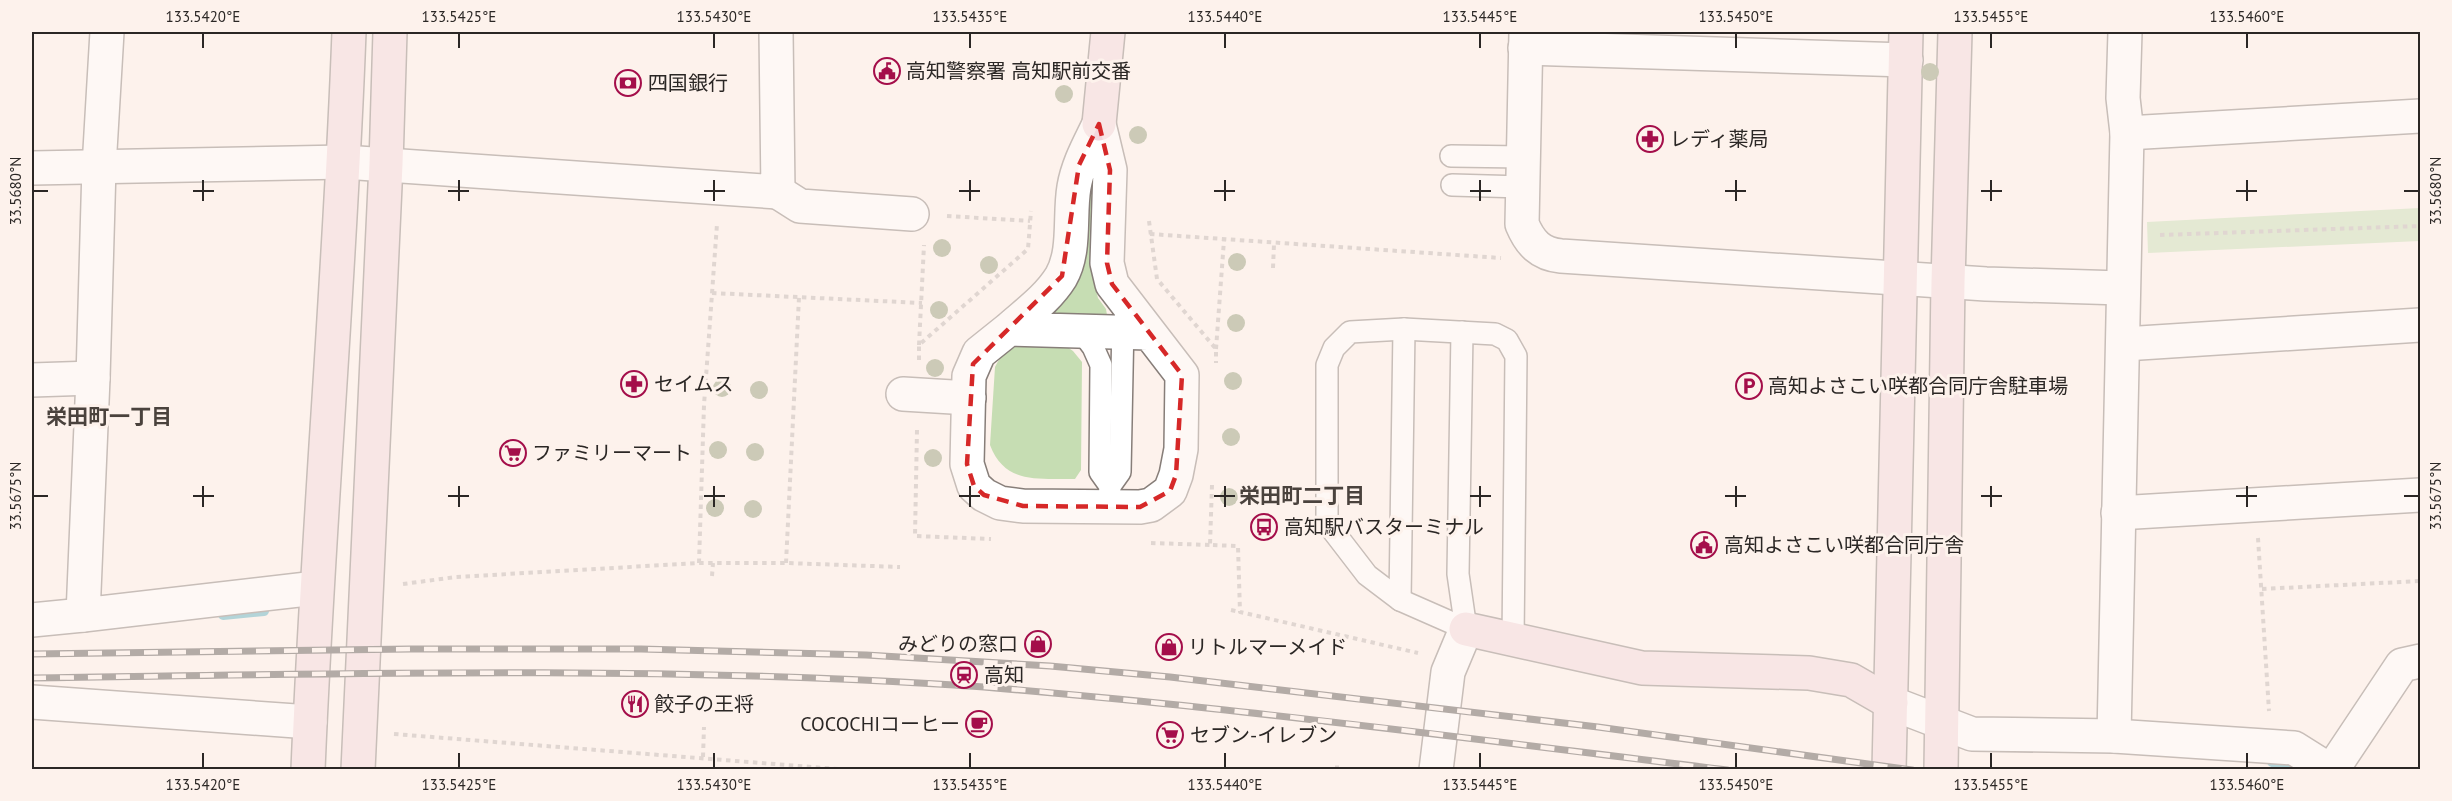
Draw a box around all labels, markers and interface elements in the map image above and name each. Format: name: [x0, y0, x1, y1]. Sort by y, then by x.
text: 133.5420°E: [166, 7, 240, 26]
text: 133.5425°E: [422, 7, 496, 26]
text: 133.5430°E: [677, 7, 751, 26]
text: 133.5435°E: [933, 7, 1007, 26]
text: 133.5440°E: [1188, 7, 1262, 26]
text: 133.5445°E: [1443, 7, 1517, 26]
text: 133.5450°E: [1699, 7, 1773, 26]
text: 133.5455°E: [1954, 7, 2028, 26]
text: 133.5460°E: [2210, 7, 2284, 26]
public building icon: 高知警察署 高知駅前交番: [872, 56, 902, 86]
place label: 高知警察署 高知駅前交番: [906, 58, 1131, 84]
bank icon: 四国銀行: [613, 68, 643, 98]
place label: 四国銀行: [648, 70, 728, 96]
pharmacy icon: レディ薬局: [1635, 124, 1665, 154]
place label: レディ薬局: [1670, 126, 1769, 152]
text: 33.5680°N: [6, 157, 25, 225]
text: 33.5680°N: [2426, 157, 2445, 225]
pharmacy icon: セイムス: [619, 369, 649, 399]
place label: セイムス: [654, 371, 734, 397]
parking icon: 高知よさこい咲都合同庁舎駐車場: [1734, 371, 1764, 401]
place label: 高知よさこい咲都合同庁舎駐車場: [1768, 373, 2068, 399]
district label: 栄田町一丁目: [46, 403, 172, 430]
supermarket icon: ファミリーマート: [498, 438, 528, 468]
place label: ファミリーマート: [532, 440, 692, 466]
text: 33.5675°N: [6, 462, 25, 530]
text: 33.5675°N: [2426, 462, 2445, 530]
district label: 栄田町二丁目: [1239, 482, 1365, 509]
bus stop icon: 高知駅バスターミナル: [1249, 512, 1279, 542]
place label: 高知駅バスターミナル: [1284, 514, 1484, 540]
public building icon: 高知よさこい咲都合同庁舎: [1689, 530, 1719, 560]
place label: 高知よさこい咲都合同庁舎: [1724, 532, 1964, 558]
shop icon: みどりの窓口: [1023, 629, 1053, 659]
place label: みどりの窓口: [898, 631, 1018, 657]
shop icon: リトルマーメイド: [1154, 632, 1184, 662]
place label: リトルマーメイド: [1188, 634, 1347, 660]
station icon: 高知: [949, 660, 979, 690]
place label: 高知: [984, 662, 1024, 688]
restaurant icon: 餃子の王将: [620, 689, 650, 719]
place label: 餃子の王将: [654, 691, 754, 717]
cafe icon: COCOCHIコーヒー: [964, 709, 994, 739]
place label: COCOCHIコーヒー: [800, 711, 960, 737]
supermarket icon: セブン-イレブン: [1155, 720, 1185, 750]
place label: セブン-イレブン: [1190, 722, 1337, 748]
text: 133.5420°E: [166, 775, 240, 794]
text: 133.5425°E: [422, 775, 496, 794]
text: 133.5430°E: [677, 775, 751, 794]
text: 133.5435°E: [933, 775, 1007, 794]
text: 133.5440°E: [1188, 775, 1262, 794]
text: 133.5445°E: [1443, 775, 1517, 794]
text: 133.5450°E: [1699, 775, 1773, 794]
text: 133.5455°E: [1954, 775, 2028, 794]
text: 133.5460°E: [2210, 775, 2284, 794]

